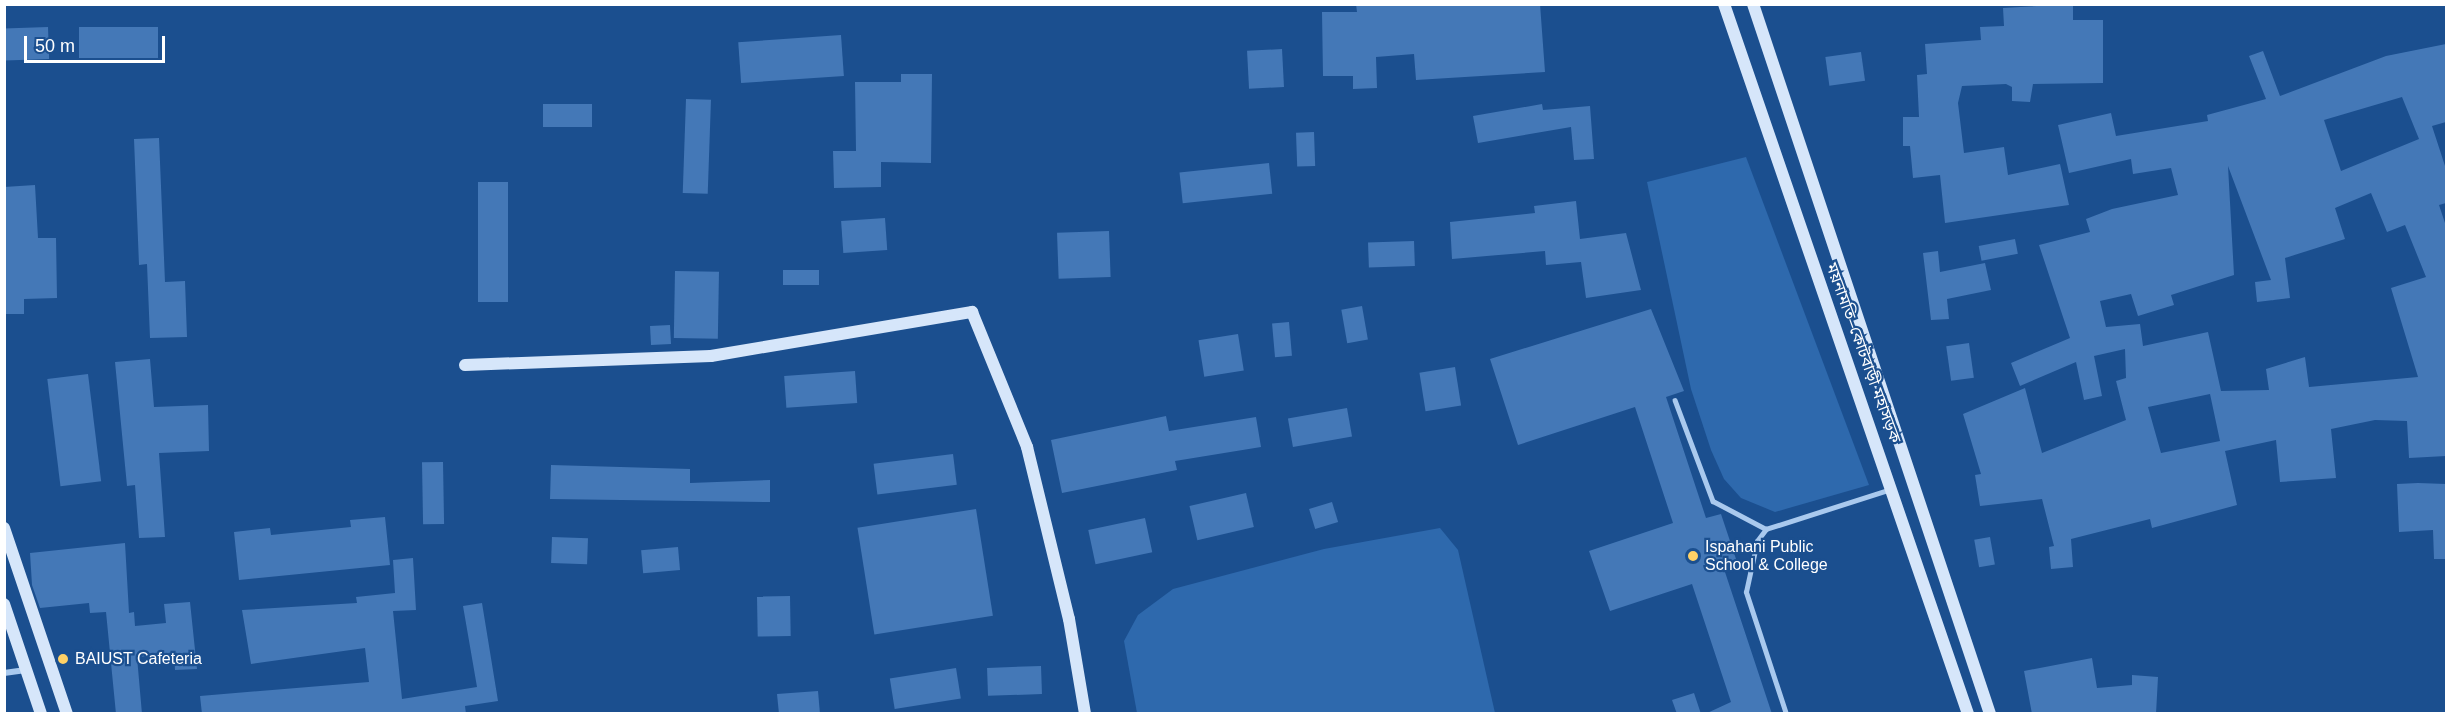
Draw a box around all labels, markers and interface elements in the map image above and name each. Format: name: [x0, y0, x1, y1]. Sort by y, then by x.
scale bar: [27, 24, 168, 62]
text: 50 m: [35, 36, 75, 56]
street label: ময়নামতি–কোটবাড়ী মহাসড়ক: [1821, 260, 1905, 446]
place label: Ispahani Public School & College: [1705, 537, 1828, 575]
marker: Ispahani Public School & College: [1686, 549, 1700, 563]
place label: BAIUST Cafeteria: [75, 649, 202, 669]
marker: BAIUST Cafeteria: [56, 652, 70, 666]

